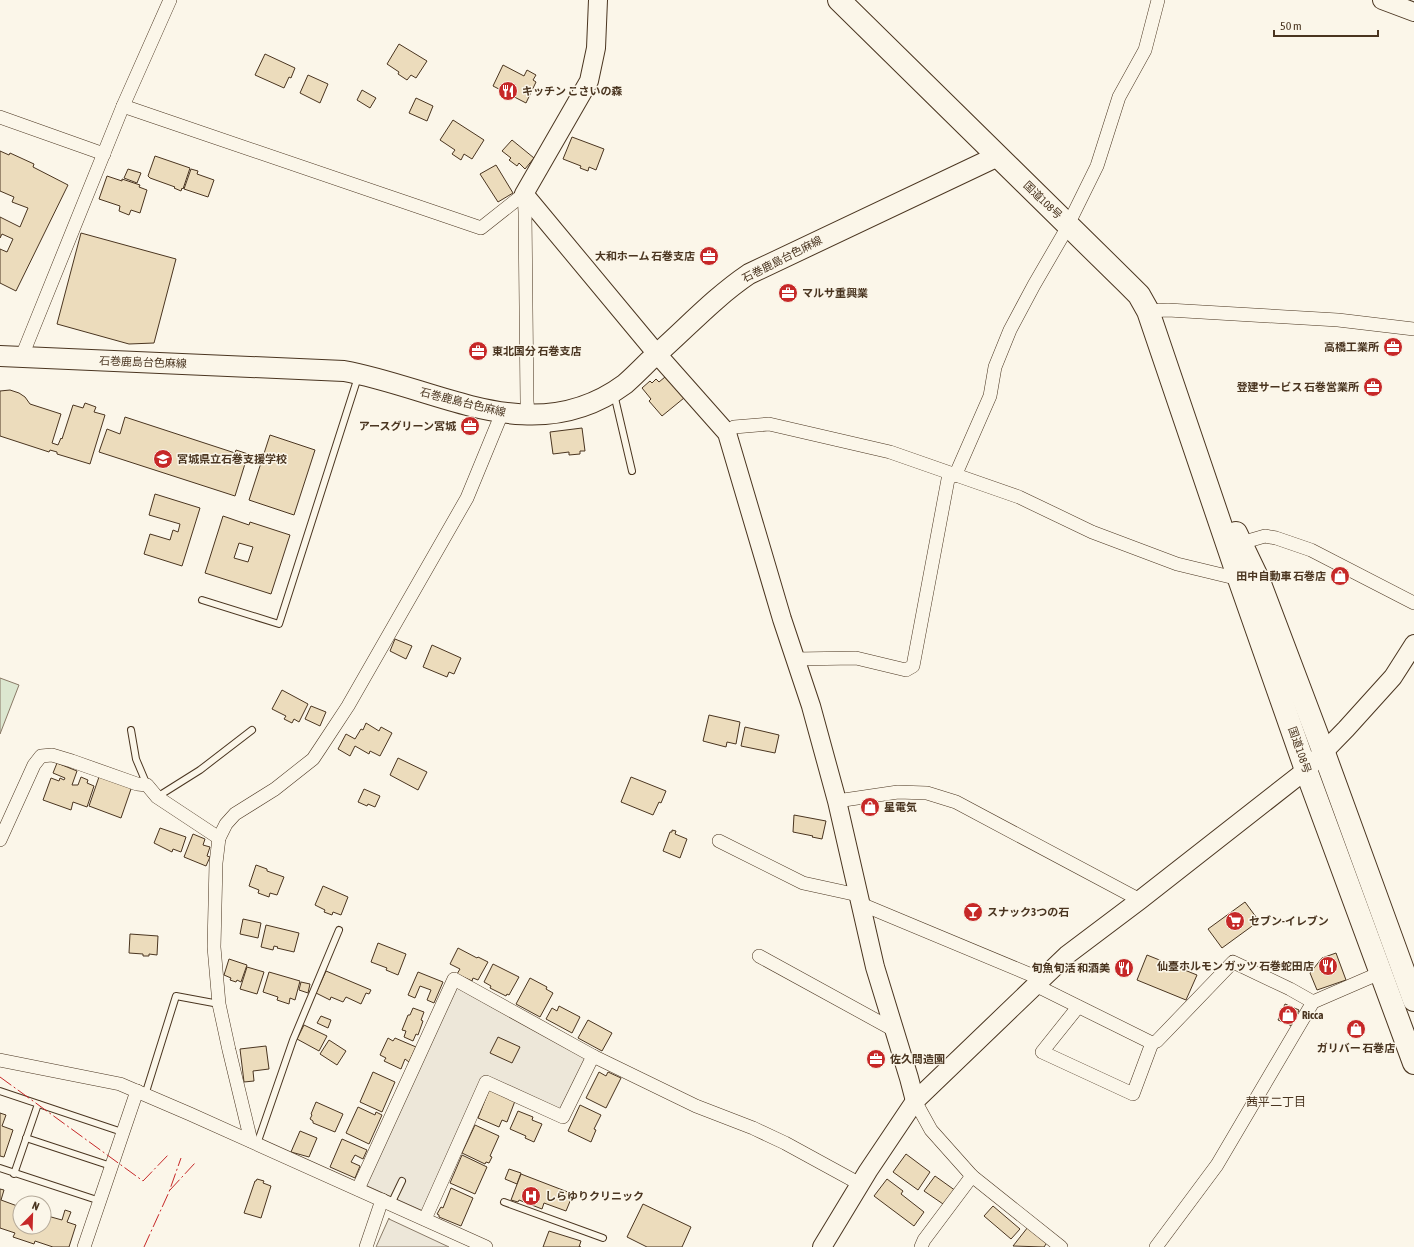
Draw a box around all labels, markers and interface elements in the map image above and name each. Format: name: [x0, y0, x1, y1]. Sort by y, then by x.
scale bar: [1274, 12, 1378, 38]
text: 50 m: [1280, 19, 1302, 33]
restaurant icon: キッチン こさいの森: [497, 80, 519, 102]
place label: キッチン こさいの森: [522, 85, 623, 97]
street label: 国道108号: [1021, 179, 1065, 221]
street label: 石巻鹿島台色麻線: [740, 234, 824, 284]
office icon: 大和ホーム 石巻支店: [698, 245, 720, 267]
place label: 大和ホーム 石巻支店: [595, 250, 695, 262]
office icon: マルサ重興業: [777, 282, 799, 304]
place label: マルサ重興業: [802, 287, 868, 299]
office icon: 高橋工業所: [1382, 336, 1404, 358]
office icon: 東北国分 石巻支店: [467, 340, 489, 362]
place label: 高橋工業所: [1324, 341, 1379, 353]
place label: 東北国分 石巻支店: [492, 345, 582, 357]
street label: 石巻鹿島台色麻線: [99, 354, 187, 370]
office icon: 登建サービス 石巻営業所: [1362, 376, 1384, 398]
place label: 登建サービス 石巻営業所: [1236, 381, 1359, 393]
street label: 石巻鹿島台色麻線: [419, 386, 507, 418]
office icon: アースグリーン宮城: [459, 415, 481, 437]
place label: アースグリーン宮城: [359, 420, 457, 432]
school or university icon: 宮城県立石巻支援学校: [152, 448, 174, 470]
place label: 宮城県立石巻支援学校: [177, 453, 287, 465]
shop icon: 田中自動車 石巻店: [1329, 565, 1351, 587]
place label: 田中自動車 石巻店: [1236, 570, 1326, 582]
street label: 国道108号: [1286, 725, 1314, 775]
shop icon: 星電気: [859, 796, 881, 818]
place label: 星電気: [884, 801, 917, 813]
bar icon: スナック3つの石: [962, 901, 984, 923]
place label: スナック3つの石: [987, 906, 1069, 918]
supermarket icon: セブン-イレブン: [1224, 910, 1246, 932]
place label: セブン-イレブン: [1249, 915, 1329, 927]
restaurant icon: 仙臺ホルモン ガッツ 石巻蛇田店: [1317, 955, 1339, 977]
restaurant icon: 旬魚旬活 和酒美: [1113, 957, 1135, 979]
place label: 仙臺ホルモン ガッツ 石巻蛇田店: [1157, 960, 1314, 972]
place label: 旬魚旬活 和酒美: [1031, 962, 1110, 974]
shop icon: Ricca: [1277, 1004, 1299, 1026]
place label: Ricca: [1302, 1009, 1323, 1021]
shop icon: ガリバー 石巻店: [1345, 1018, 1367, 1040]
place label: ガリバー 石巻店: [1317, 1042, 1395, 1054]
office icon: 佐久間造園: [865, 1048, 887, 1070]
place label: 佐久間造園: [890, 1053, 945, 1065]
district label: 茜平二丁目: [1246, 1095, 1306, 1109]
hospital icon: しらゆりクリニック: [520, 1185, 542, 1207]
place label: しらゆりクリニック: [545, 1190, 644, 1202]
north arrow: [12, 1195, 52, 1235]
text: N: [31, 1199, 41, 1213]

